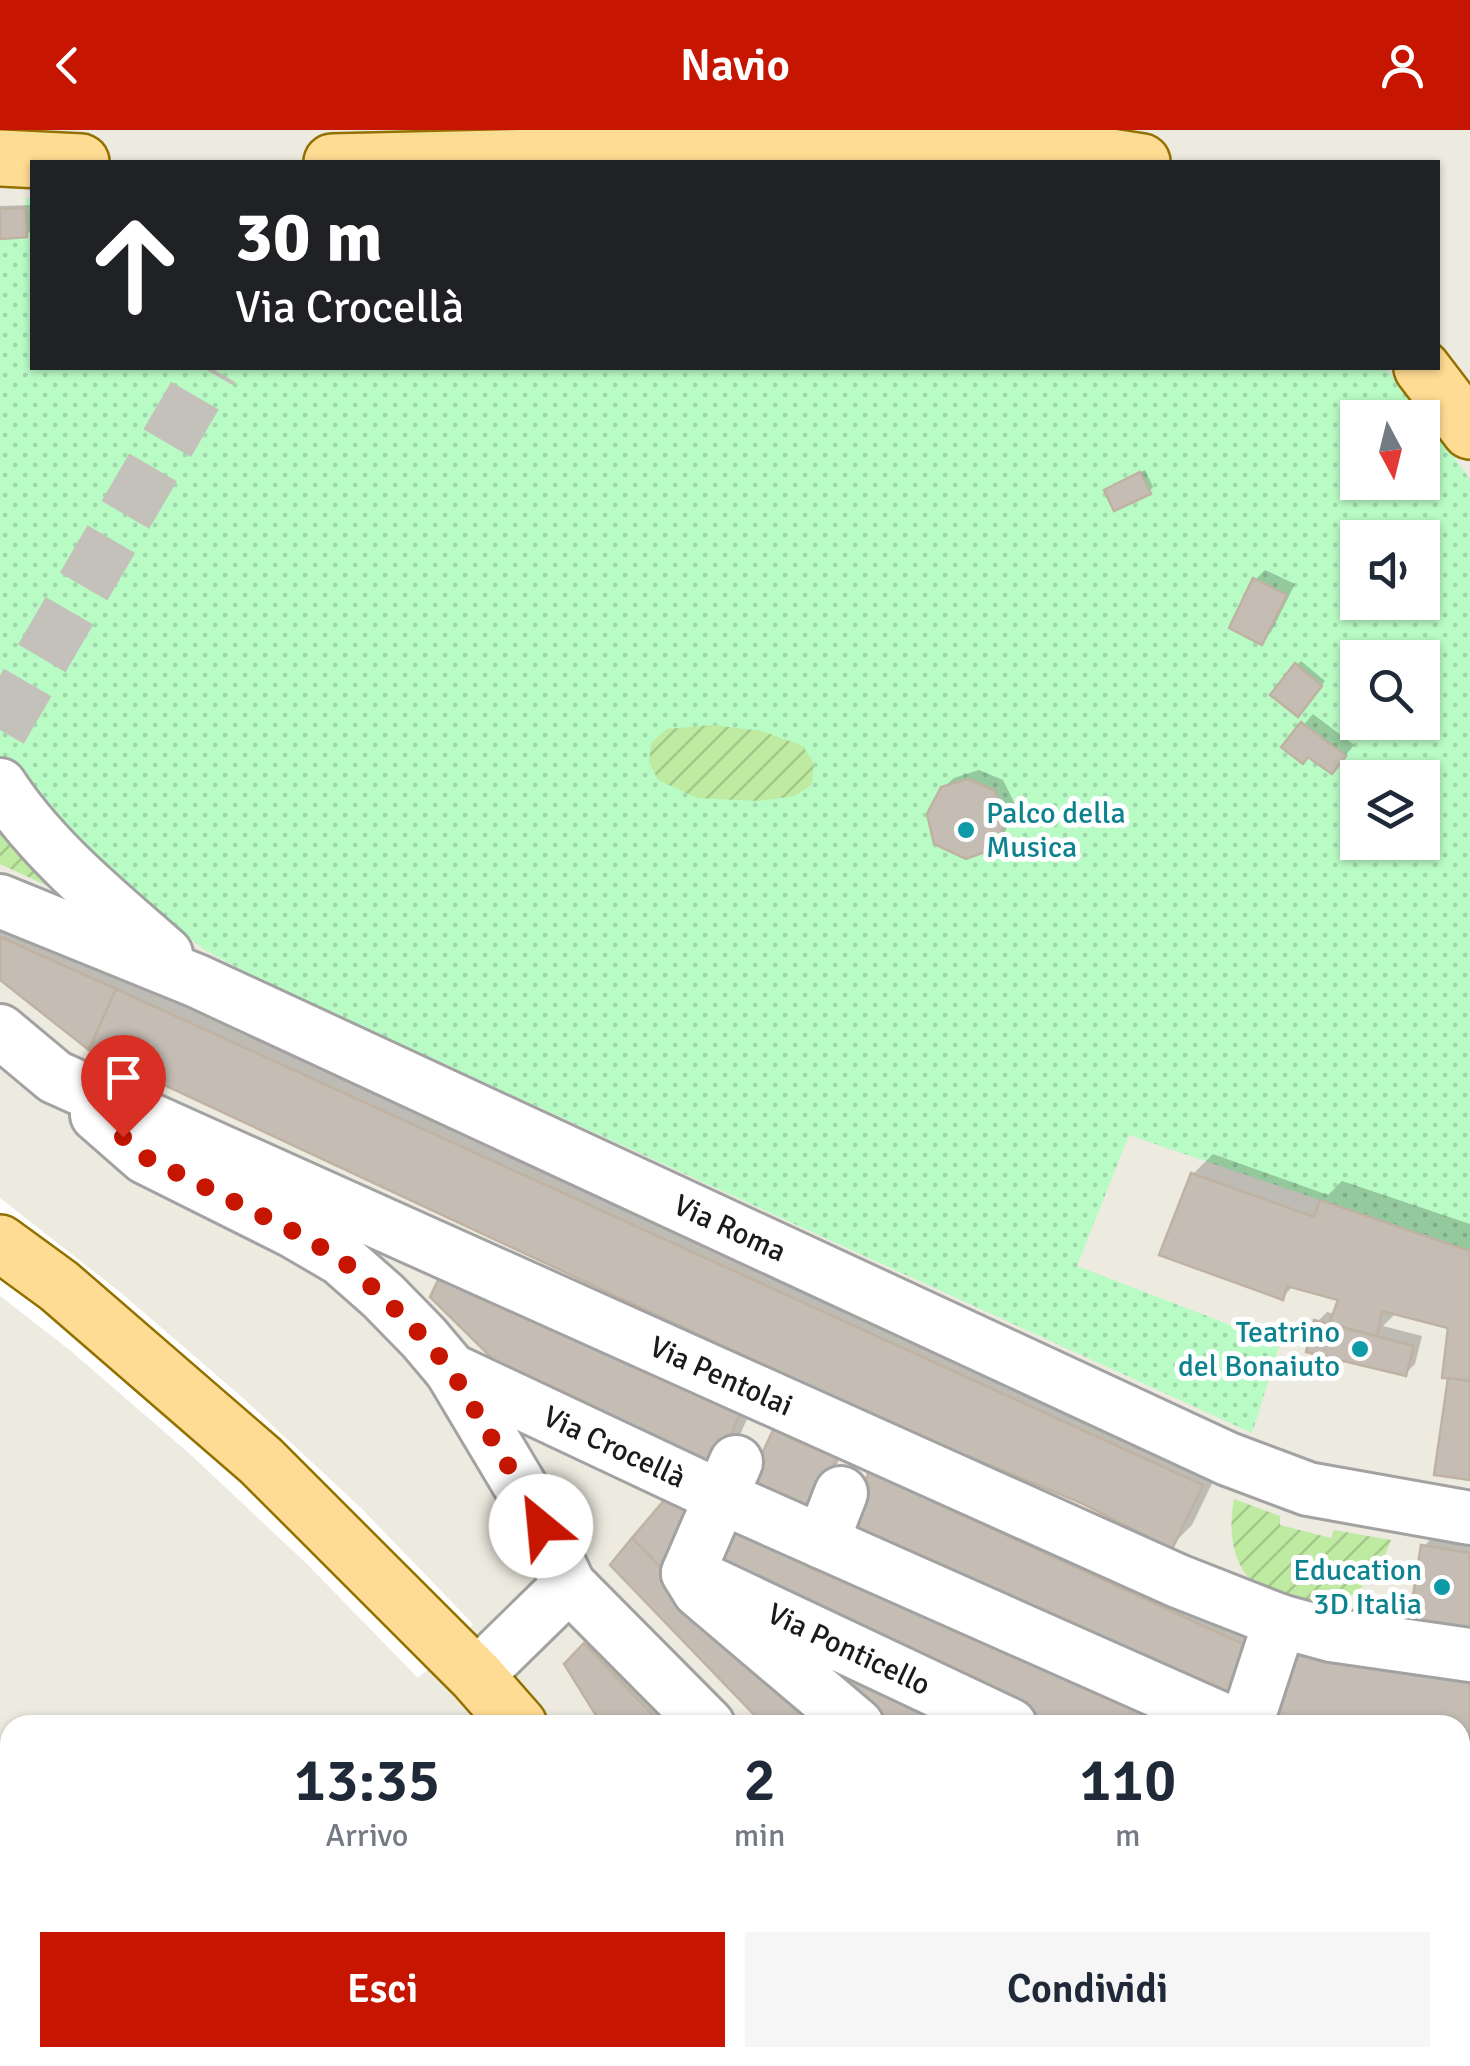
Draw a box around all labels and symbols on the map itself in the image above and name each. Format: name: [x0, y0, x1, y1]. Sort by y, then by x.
north arrow: [1340, 400, 1440, 500]
place label: Palco della Musica: [986, 795, 1126, 866]
marker: Palco della Musica: [955, 819, 977, 841]
pin: [81, 1035, 166, 1138]
street label: Via Roma: [668, 1187, 792, 1270]
place label: Teatrino del Bonaiuto: [1178, 1314, 1340, 1385]
street label: Via Pentolai: [644, 1328, 798, 1425]
marker: Teatrino del Bonaiuto: [1349, 1338, 1371, 1360]
street label: Via Crocellà: [537, 1398, 691, 1497]
position arrow: [489, 1474, 593, 1578]
place label: Education 3D Italia: [1293, 1552, 1422, 1623]
marker: Education 3D Italia: [1431, 1576, 1453, 1598]
street label: Via Ponticello: [761, 1595, 936, 1704]

